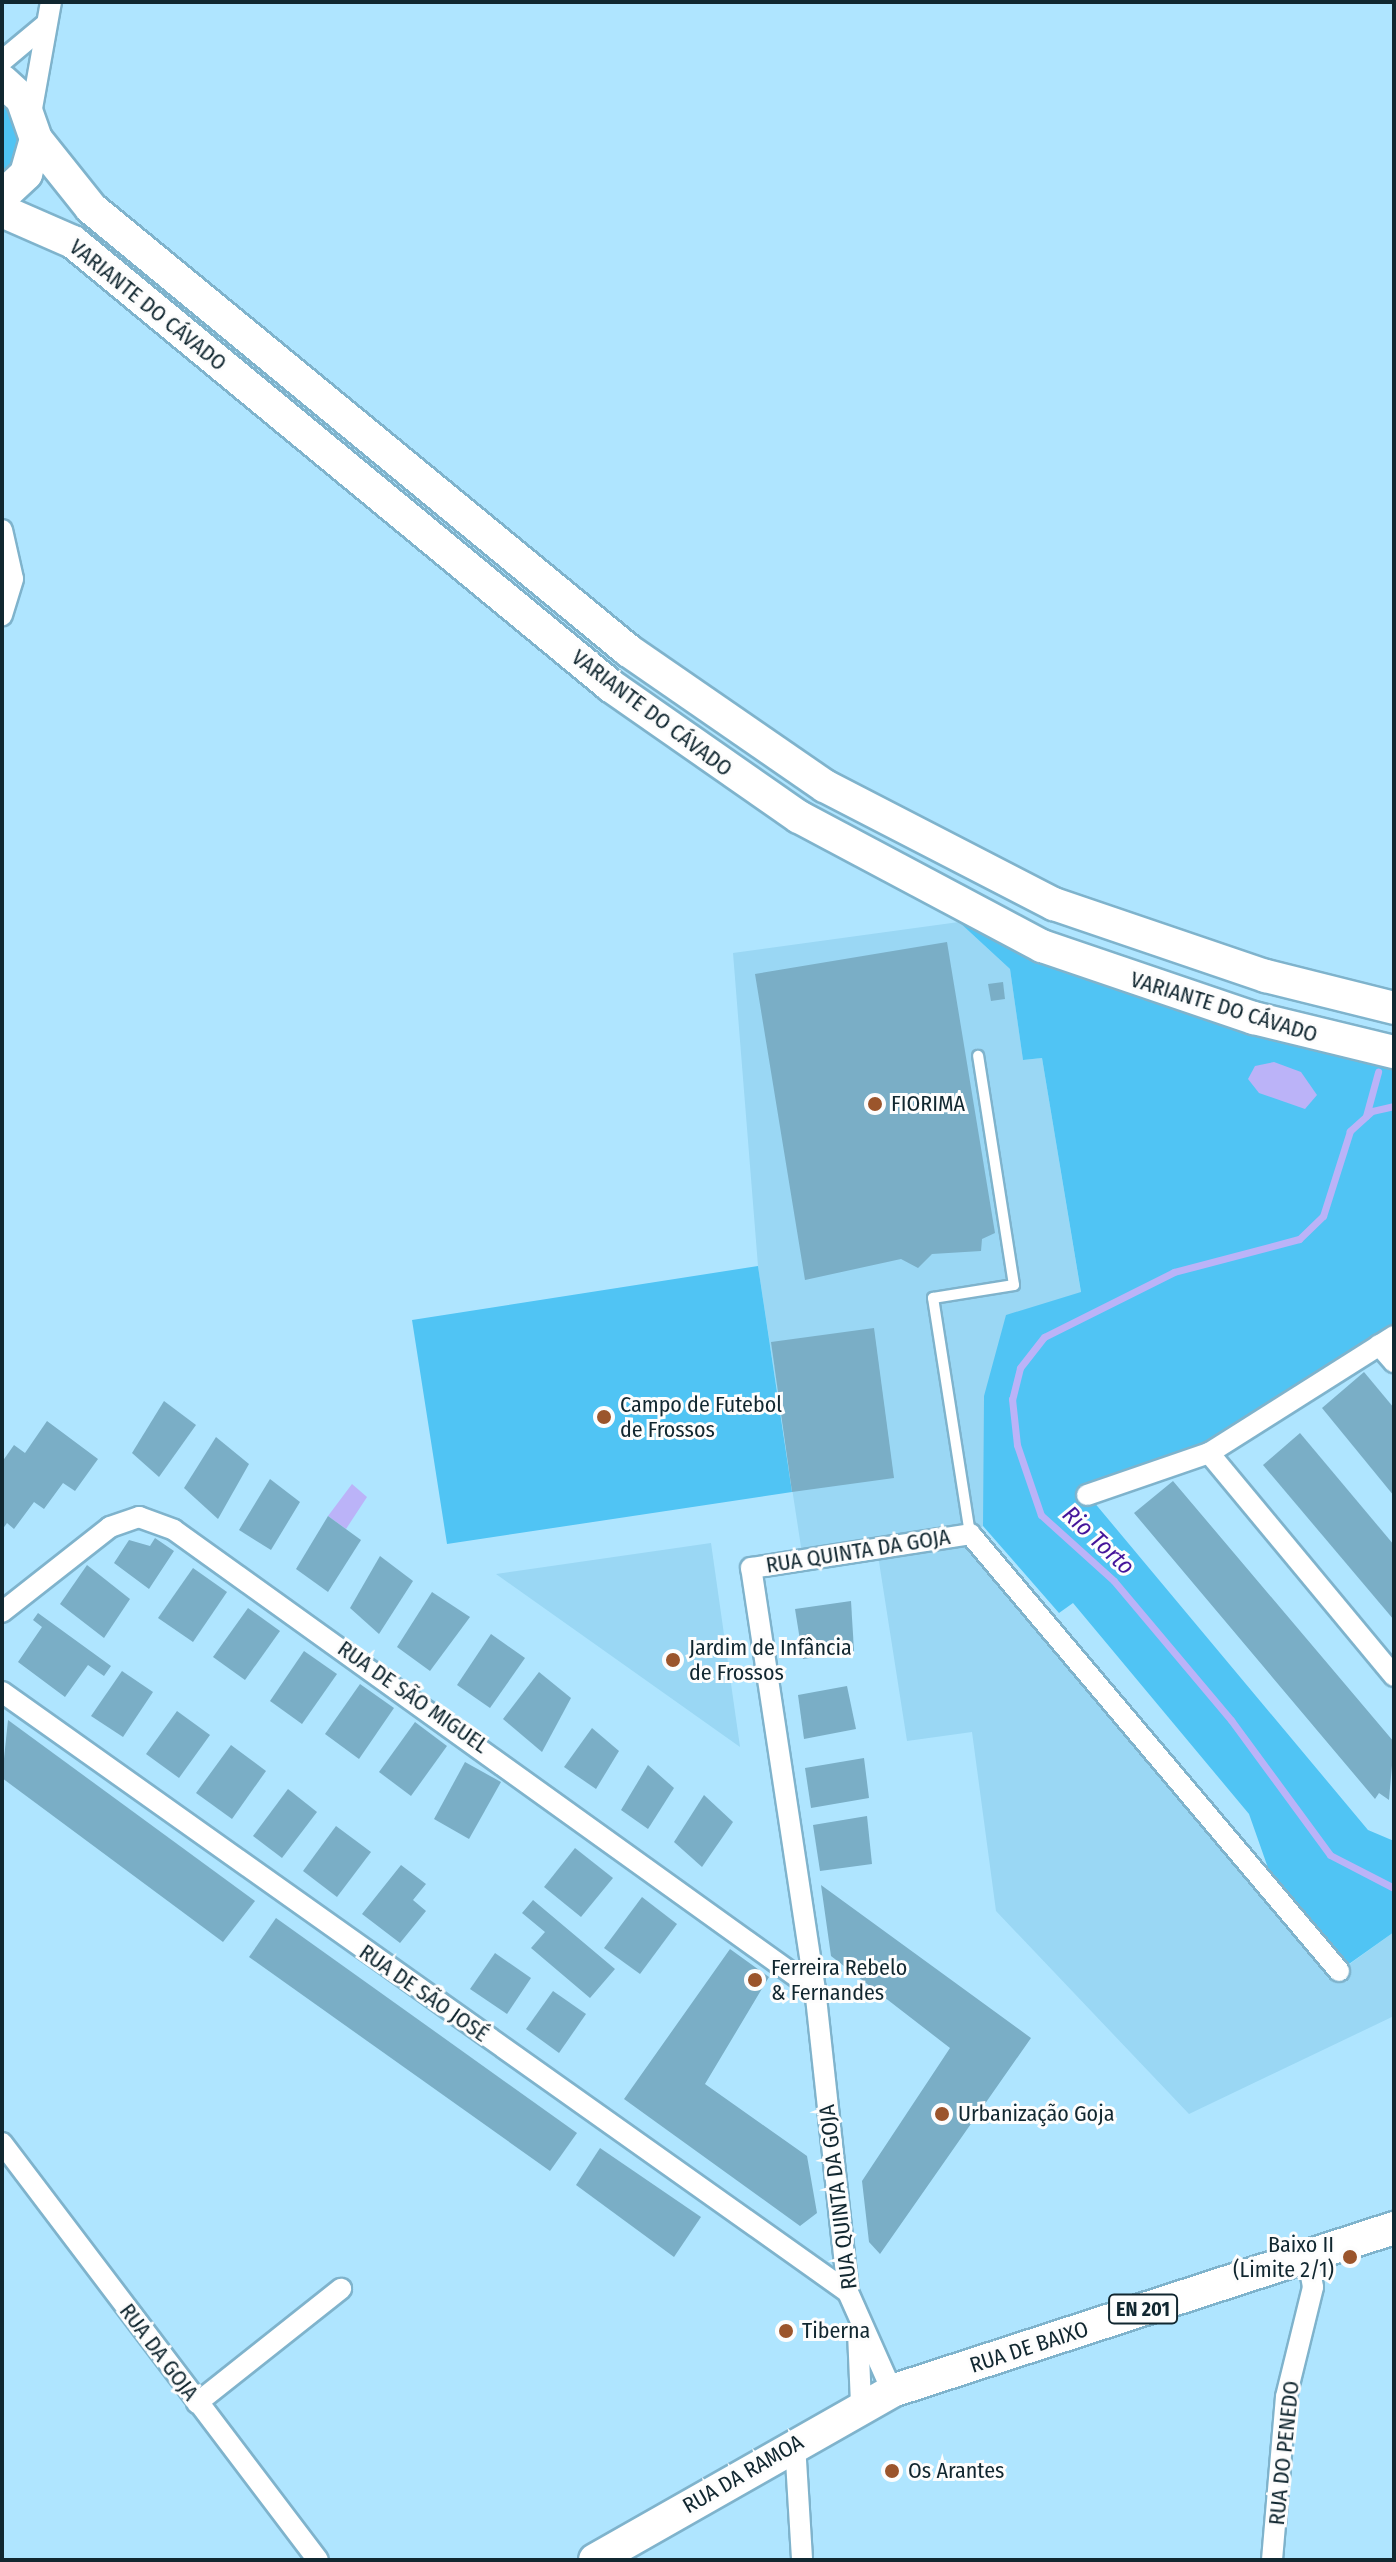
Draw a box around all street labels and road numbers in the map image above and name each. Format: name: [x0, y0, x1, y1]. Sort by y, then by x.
street label: VARIANTE DO CÁVADO: [64, 234, 232, 376]
street label: VARIANTE DO CÁVADO: [567, 644, 737, 782]
street label: VARIANTE DO CÁVADO: [1127, 966, 1321, 1048]
street label: RUA QUINTA DA GOJA: [764, 1523, 952, 1579]
street label: RUA DE SÃO MIGUEL: [333, 1635, 493, 1759]
street label: RUA DE SÃO JOSÉ: [354, 1939, 494, 2047]
street label: RUA QUINTA DA GOJA: [814, 2103, 862, 2291]
road number: EN 201: [1107, 2293, 1179, 2325]
street label: RUA DA GOJA: [114, 2298, 204, 2406]
street label: RUA DE BAIXO: [966, 2315, 1092, 2379]
street label: RUA DO PENEDO: [1263, 2379, 1305, 2527]
street label: RUA DA RAMOA: [678, 2429, 808, 2519]

